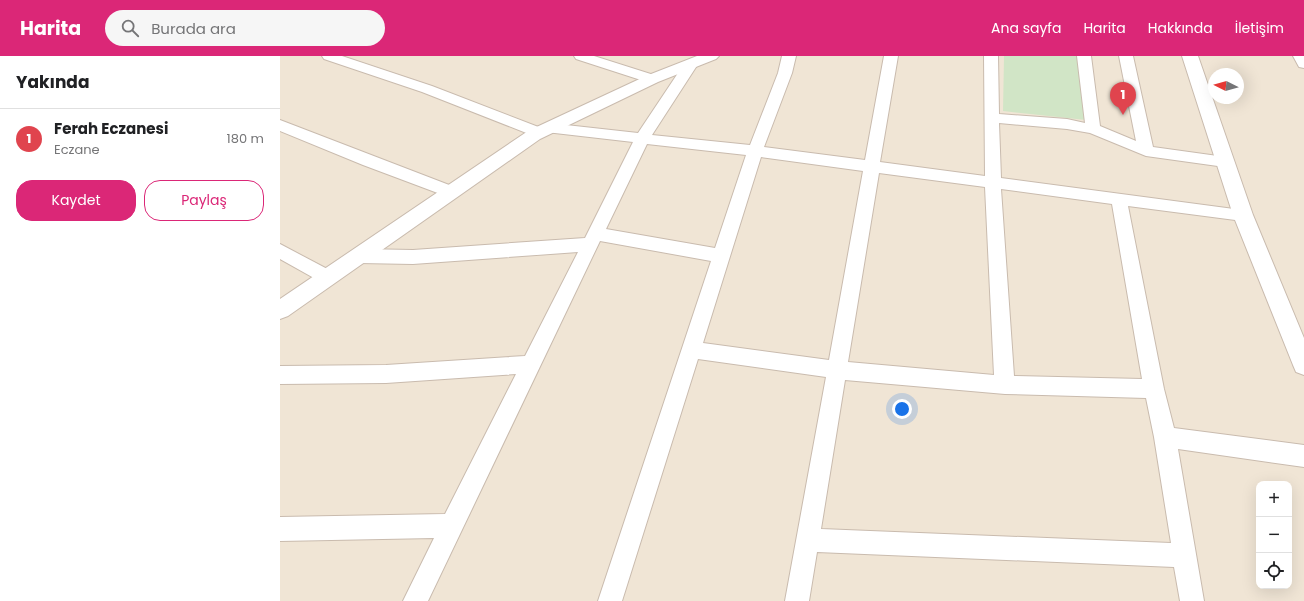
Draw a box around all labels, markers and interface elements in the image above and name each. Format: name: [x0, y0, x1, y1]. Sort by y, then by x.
search box: [105, 10, 385, 46]
text: Harita: [20, 15, 81, 42]
icon: search: [119, 17, 141, 39]
text: Burada ara: [151, 18, 236, 39]
text: Ana sayfa: [991, 18, 1061, 38]
text: Harita: [1083, 18, 1126, 38]
text: Hakkında: [1148, 18, 1213, 38]
text: İletişim: [1235, 18, 1284, 38]
north arrow: [1208, 68, 1244, 104]
text: Yakında: [16, 70, 89, 94]
pin: 1: [1110, 82, 1136, 115]
text: Ferah Eczanesi: [54, 118, 168, 139]
text: 1: [27, 129, 31, 148]
text: 180 m: [227, 129, 264, 148]
text: Eczane: [54, 140, 100, 159]
button: Kaydet: [16, 180, 136, 221]
button: Paylaş: [144, 180, 264, 221]
your location: [892, 399, 912, 419]
map controls: [1256, 481, 1292, 589]
button: +: [1256, 481, 1292, 517]
button: −: [1256, 517, 1292, 553]
button: locate: [1256, 553, 1292, 589]

